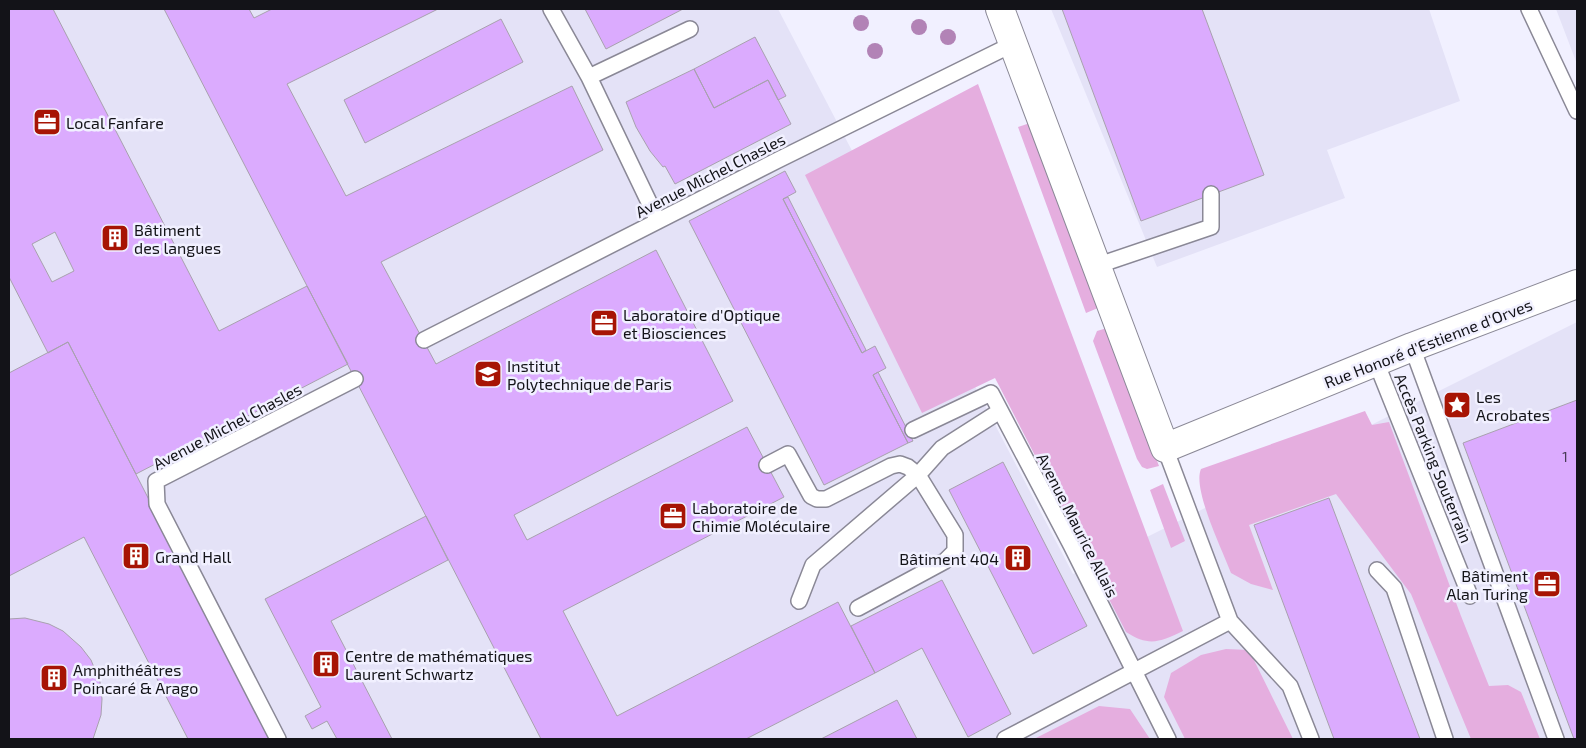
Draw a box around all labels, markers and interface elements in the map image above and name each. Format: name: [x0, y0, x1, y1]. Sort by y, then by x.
office icon: Local Fanfare: [32, 107, 62, 137]
place label: Local Fanfare: [66, 113, 164, 132]
street label: Avenue Michel Chasles: [632, 129, 788, 221]
place label: Bâtiment des langues: [134, 220, 221, 257]
building icon: Bâtiment des langues: [100, 223, 130, 253]
street label: Rue Honoré d'Estienne d'Orves: [1321, 294, 1535, 392]
place label: Laboratoire d'Optique et Biosciences: [623, 305, 780, 342]
office icon: Laboratoire d'Optique et Biosciences: [589, 308, 619, 338]
place label: Institut Polytechnique de Paris: [507, 356, 672, 393]
school or university icon: Institut Polytechnique de Paris: [473, 359, 503, 389]
street label: Accès Parking Souterrain: [1391, 371, 1477, 545]
street label: Avenue Michel Chasles: [149, 379, 305, 473]
place label: Les Acrobates: [1476, 387, 1550, 424]
place icon: Les Acrobates: [1442, 390, 1472, 420]
house number: 1: [1562, 448, 1568, 465]
street label: Avenue Maurice Allais: [1033, 450, 1123, 600]
place label: Laboratoire de Chimie Moléculaire: [692, 498, 830, 535]
office icon: Laboratoire de Chimie Moléculaire: [658, 501, 688, 531]
building icon: Grand Hall: [121, 541, 151, 571]
building icon: Bâtiment 404: [1003, 543, 1033, 573]
place label: Grand Hall: [155, 547, 232, 566]
place label: Bâtiment 404: [899, 549, 999, 568]
place label: Bâtiment Alan Turing: [1446, 566, 1528, 603]
office icon: Bâtiment Alan Turing: [1532, 569, 1562, 599]
place label: Centre de mathématiques Laurent Schwartz: [345, 646, 532, 683]
building icon: Centre de mathématiques Laurent Schwartz: [311, 649, 341, 679]
place label: Amphithéâtres Poincaré & Arago: [73, 660, 198, 697]
building icon: Amphithéâtres Poincaré & Arago: [39, 663, 69, 693]

